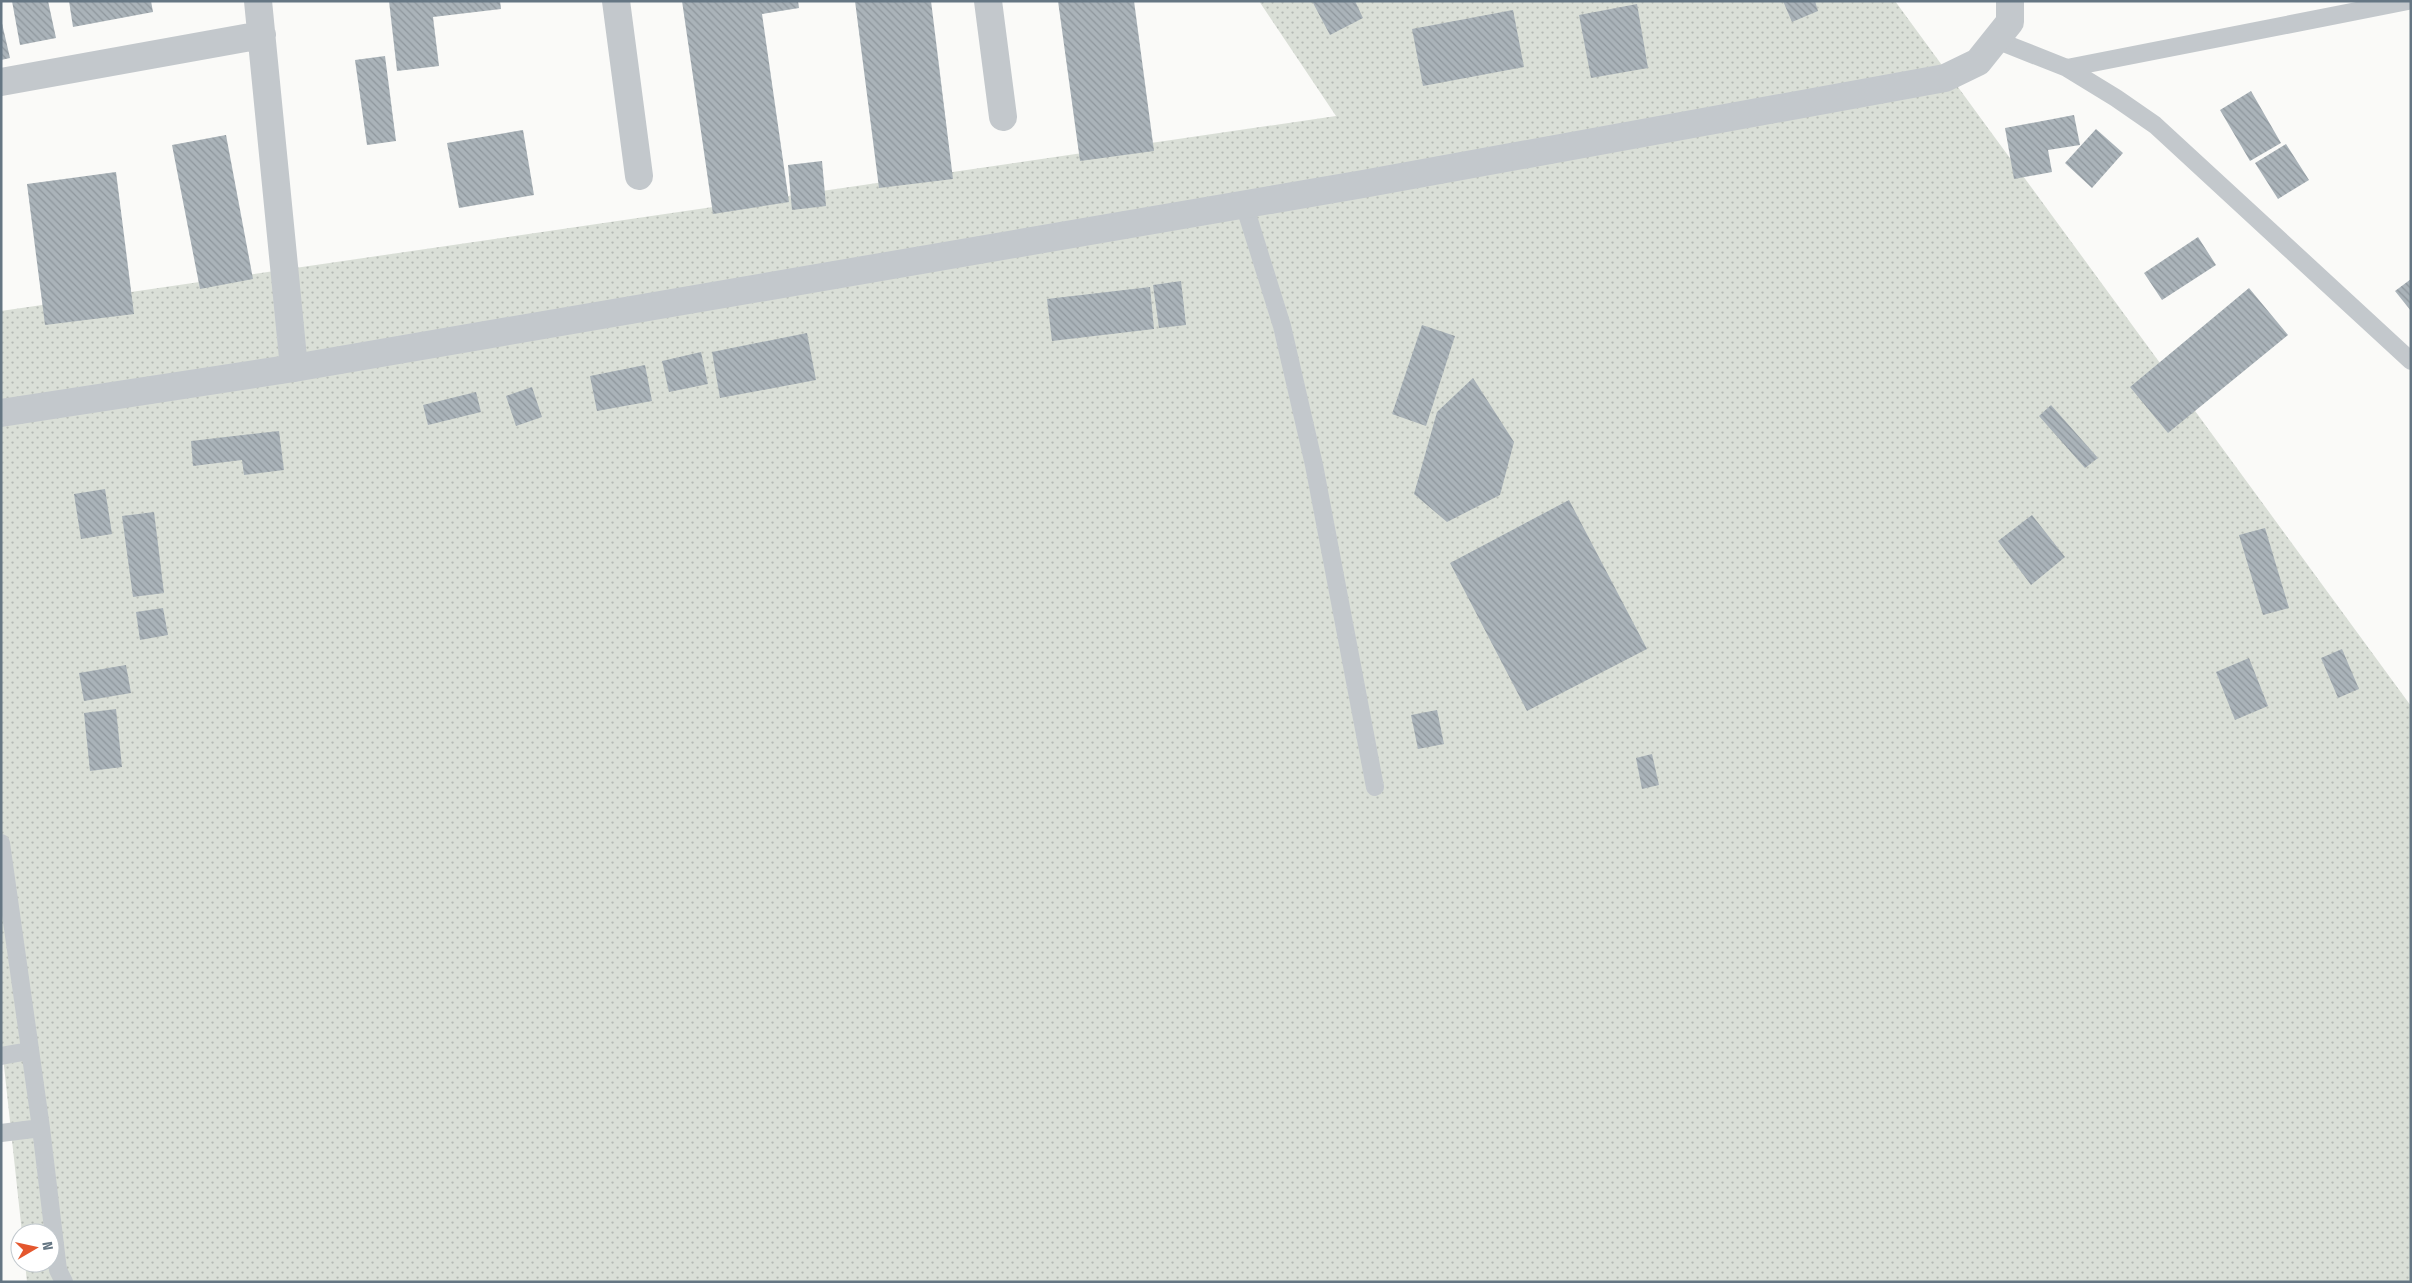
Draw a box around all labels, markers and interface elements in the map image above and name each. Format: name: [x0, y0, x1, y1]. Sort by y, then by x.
north arrow: [10, 1223, 60, 1273]
text: N: [38, 1241, 56, 1252]

